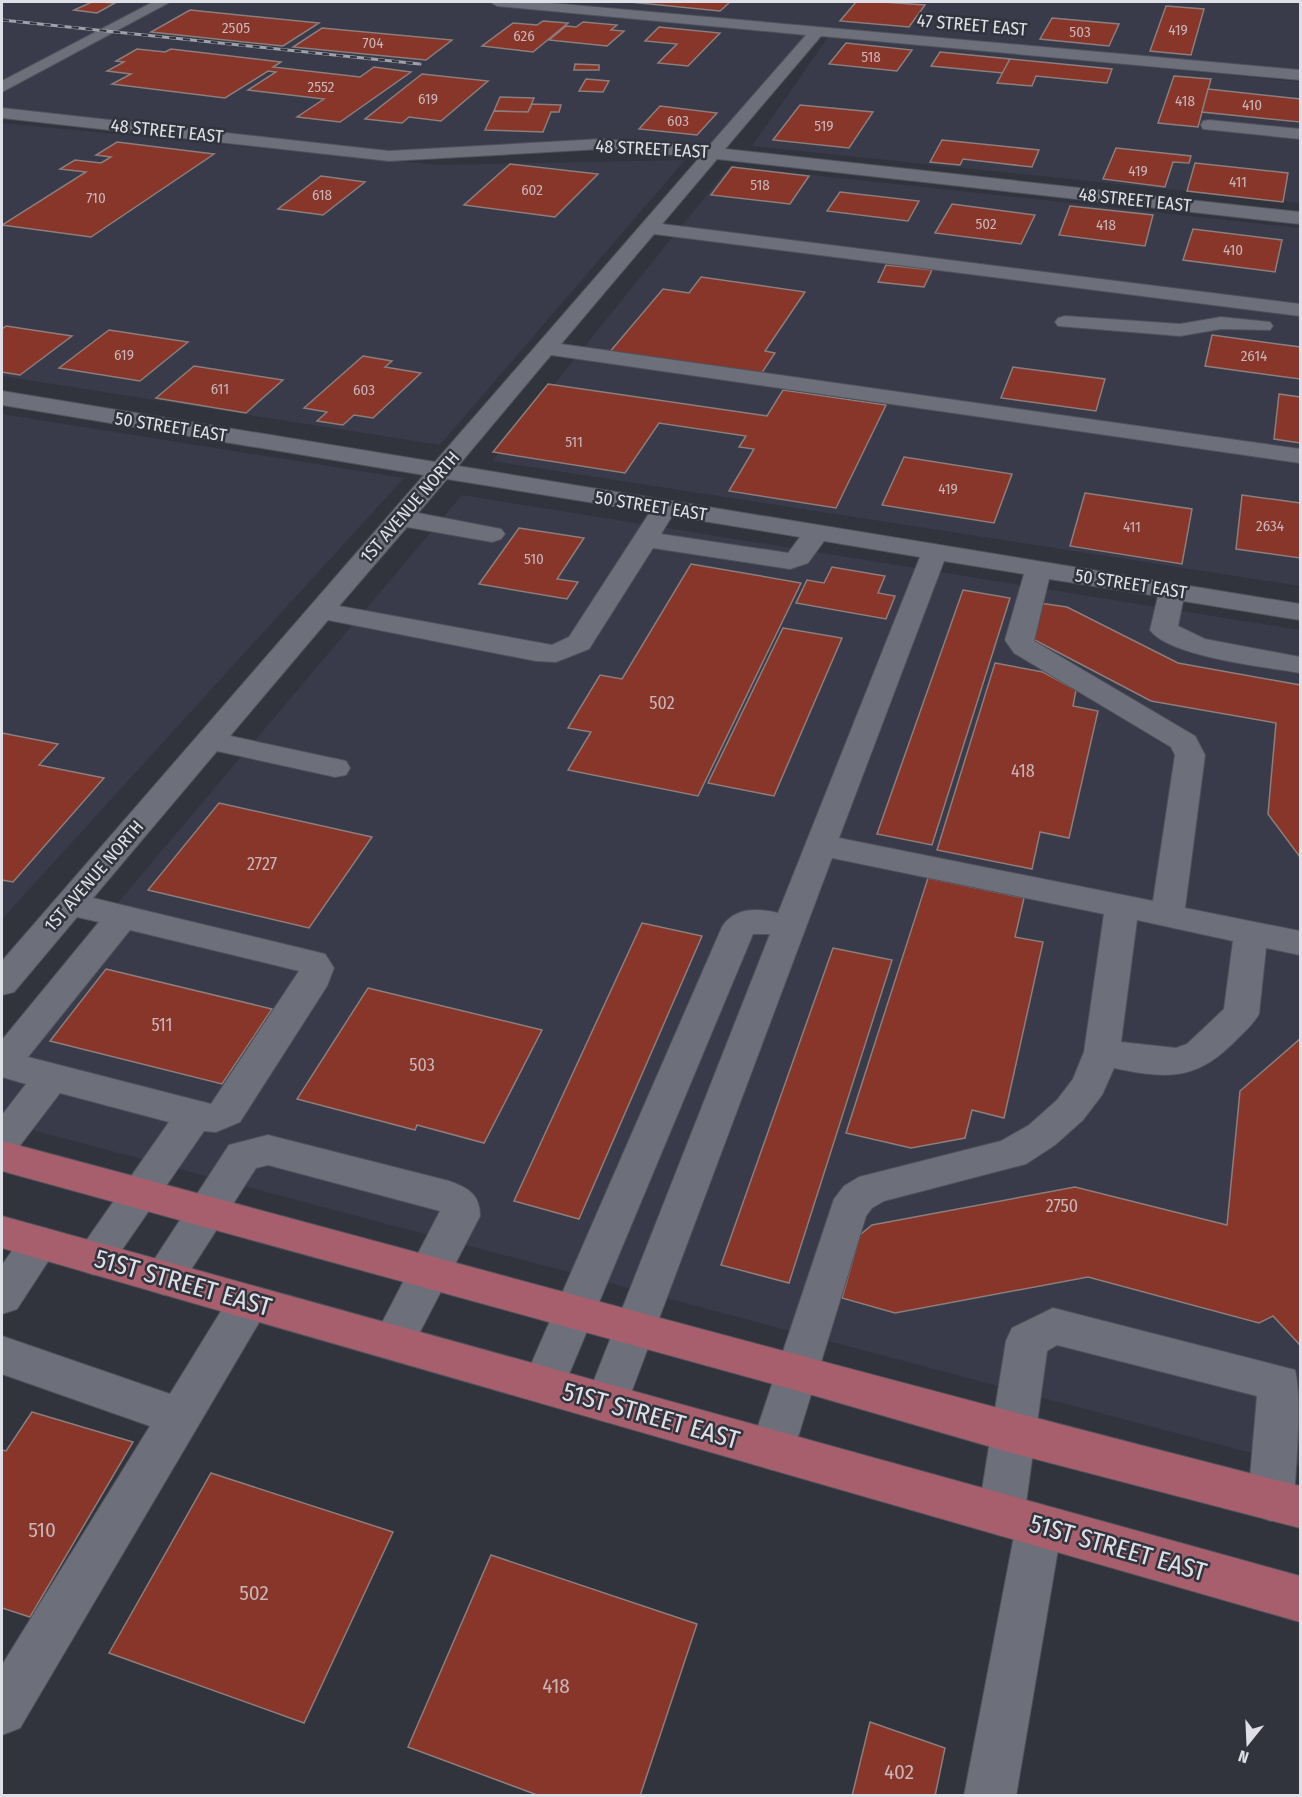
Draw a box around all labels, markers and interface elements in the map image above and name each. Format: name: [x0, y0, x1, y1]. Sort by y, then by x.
street label: 47 STREET EAST: [916, 9, 1029, 41]
house number: 2505: [222, 19, 250, 37]
house number: 419: [1168, 21, 1188, 39]
house number: 503: [1069, 23, 1091, 41]
house number: 626: [513, 27, 535, 45]
house number: 704: [363, 34, 384, 52]
house number: 518: [861, 48, 881, 66]
house number: 2552: [308, 78, 335, 96]
house number: 619: [418, 90, 438, 108]
house number: 418: [1175, 92, 1195, 110]
house number: 410: [1242, 96, 1262, 114]
house number: 603: [667, 112, 689, 130]
street label: 48 STREET EAST: [110, 114, 225, 148]
house number: 519: [814, 117, 834, 135]
street label: 48 STREET EAST: [595, 135, 710, 163]
house number: 419: [1128, 162, 1148, 180]
house number: 411: [1229, 173, 1247, 191]
house number: 518: [750, 176, 770, 194]
house number: 602: [521, 181, 543, 199]
street label: 48 STREET EAST: [1078, 183, 1193, 217]
house number: 618: [312, 186, 332, 204]
house number: 710: [86, 189, 106, 207]
house number: 502: [975, 215, 997, 233]
house number: 418: [1096, 216, 1116, 234]
house number: 410: [1223, 241, 1243, 259]
house number: 619: [114, 346, 134, 364]
house number: 2614: [1241, 347, 1267, 365]
house number: 611: [211, 380, 229, 398]
house number: 603: [353, 381, 375, 399]
street label: 50 STREET EAST: [114, 407, 229, 447]
house number: 511: [565, 433, 583, 451]
street label: 1ST AVENUE NORTH: [356, 447, 464, 567]
house number: 419: [938, 480, 958, 498]
street label: 50 STREET EAST: [594, 486, 709, 526]
house number: 2634: [1256, 517, 1284, 535]
house number: 411: [1123, 518, 1141, 536]
house number: 510: [524, 550, 544, 568]
street label: 50 STREET EAST: [1074, 564, 1189, 604]
house number: 502: [649, 692, 675, 714]
house number: 418: [1011, 760, 1035, 782]
street label: 1ST AVENUE NORTH: [40, 816, 148, 936]
house number: 2727: [247, 853, 277, 875]
house number: 511: [151, 1014, 173, 1036]
house number: 503: [409, 1054, 435, 1076]
house number: 2750: [1046, 1195, 1078, 1217]
street label: 51ST STREET EAST: [91, 1243, 275, 1323]
street label: 51ST STREET EAST: [559, 1376, 743, 1456]
street label: 51ST STREET EAST: [1026, 1508, 1210, 1588]
house number: 510: [28, 1517, 56, 1543]
house number: 502: [239, 1580, 269, 1606]
house number: 418: [542, 1673, 570, 1699]
north arrow: [1218, 1713, 1278, 1773]
text: N: [1236, 1746, 1251, 1767]
house number: 402: [884, 1759, 914, 1785]

